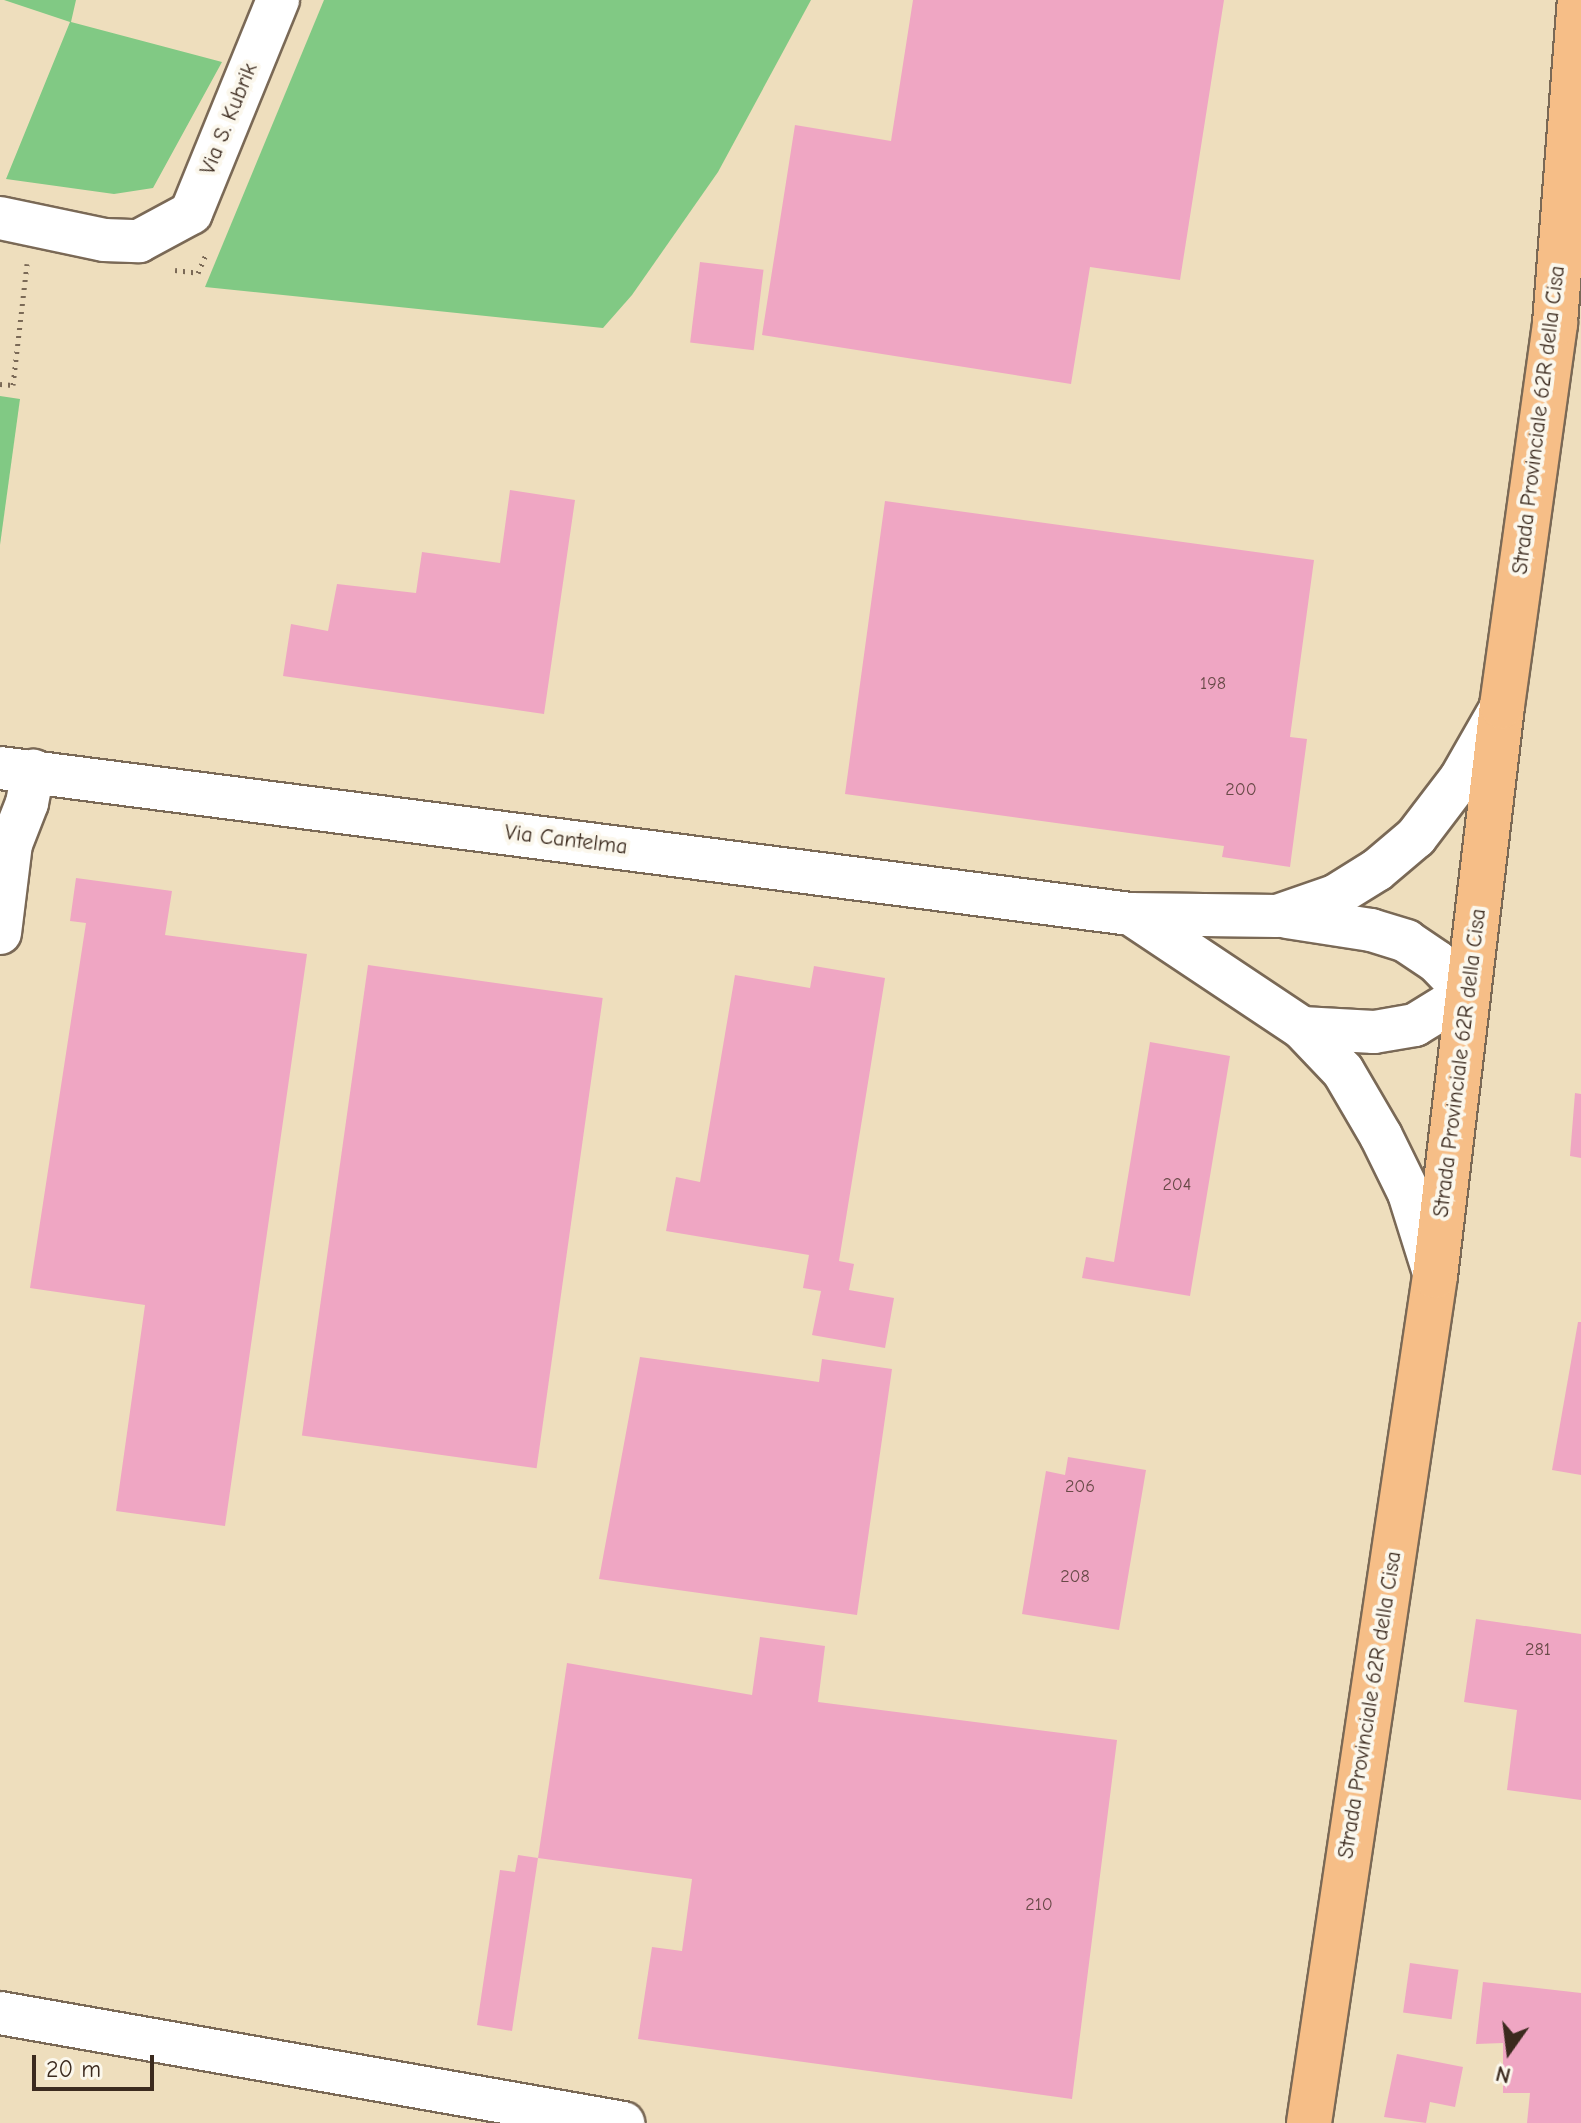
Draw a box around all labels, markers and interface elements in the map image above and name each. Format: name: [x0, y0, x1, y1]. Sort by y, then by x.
street label: Via S. Kubrik: [195, 59, 263, 179]
street label: Strada Provinciale 62R della Cisa: [1507, 264, 1571, 576]
house number: 198: [1200, 673, 1226, 695]
house number: 200: [1225, 779, 1257, 801]
street label: Via Cantelma: [503, 819, 629, 861]
street label: Strada Provinciale 62R della Cisa: [1428, 907, 1492, 1219]
house number: 204: [1162, 1174, 1192, 1196]
house number: 206: [1065, 1476, 1095, 1498]
street label: Strada Provinciale 62R della Cisa: [1333, 1549, 1407, 1861]
house number: 208: [1060, 1566, 1090, 1588]
house number: 281: [1525, 1639, 1551, 1661]
house number: 210: [1025, 1894, 1053, 1916]
north arrow: [1469, 2011, 1549, 2091]
scale bar: [36, 2039, 158, 2089]
text: 20 m: [46, 2055, 101, 2083]
text: N: [1493, 2060, 1513, 2089]

